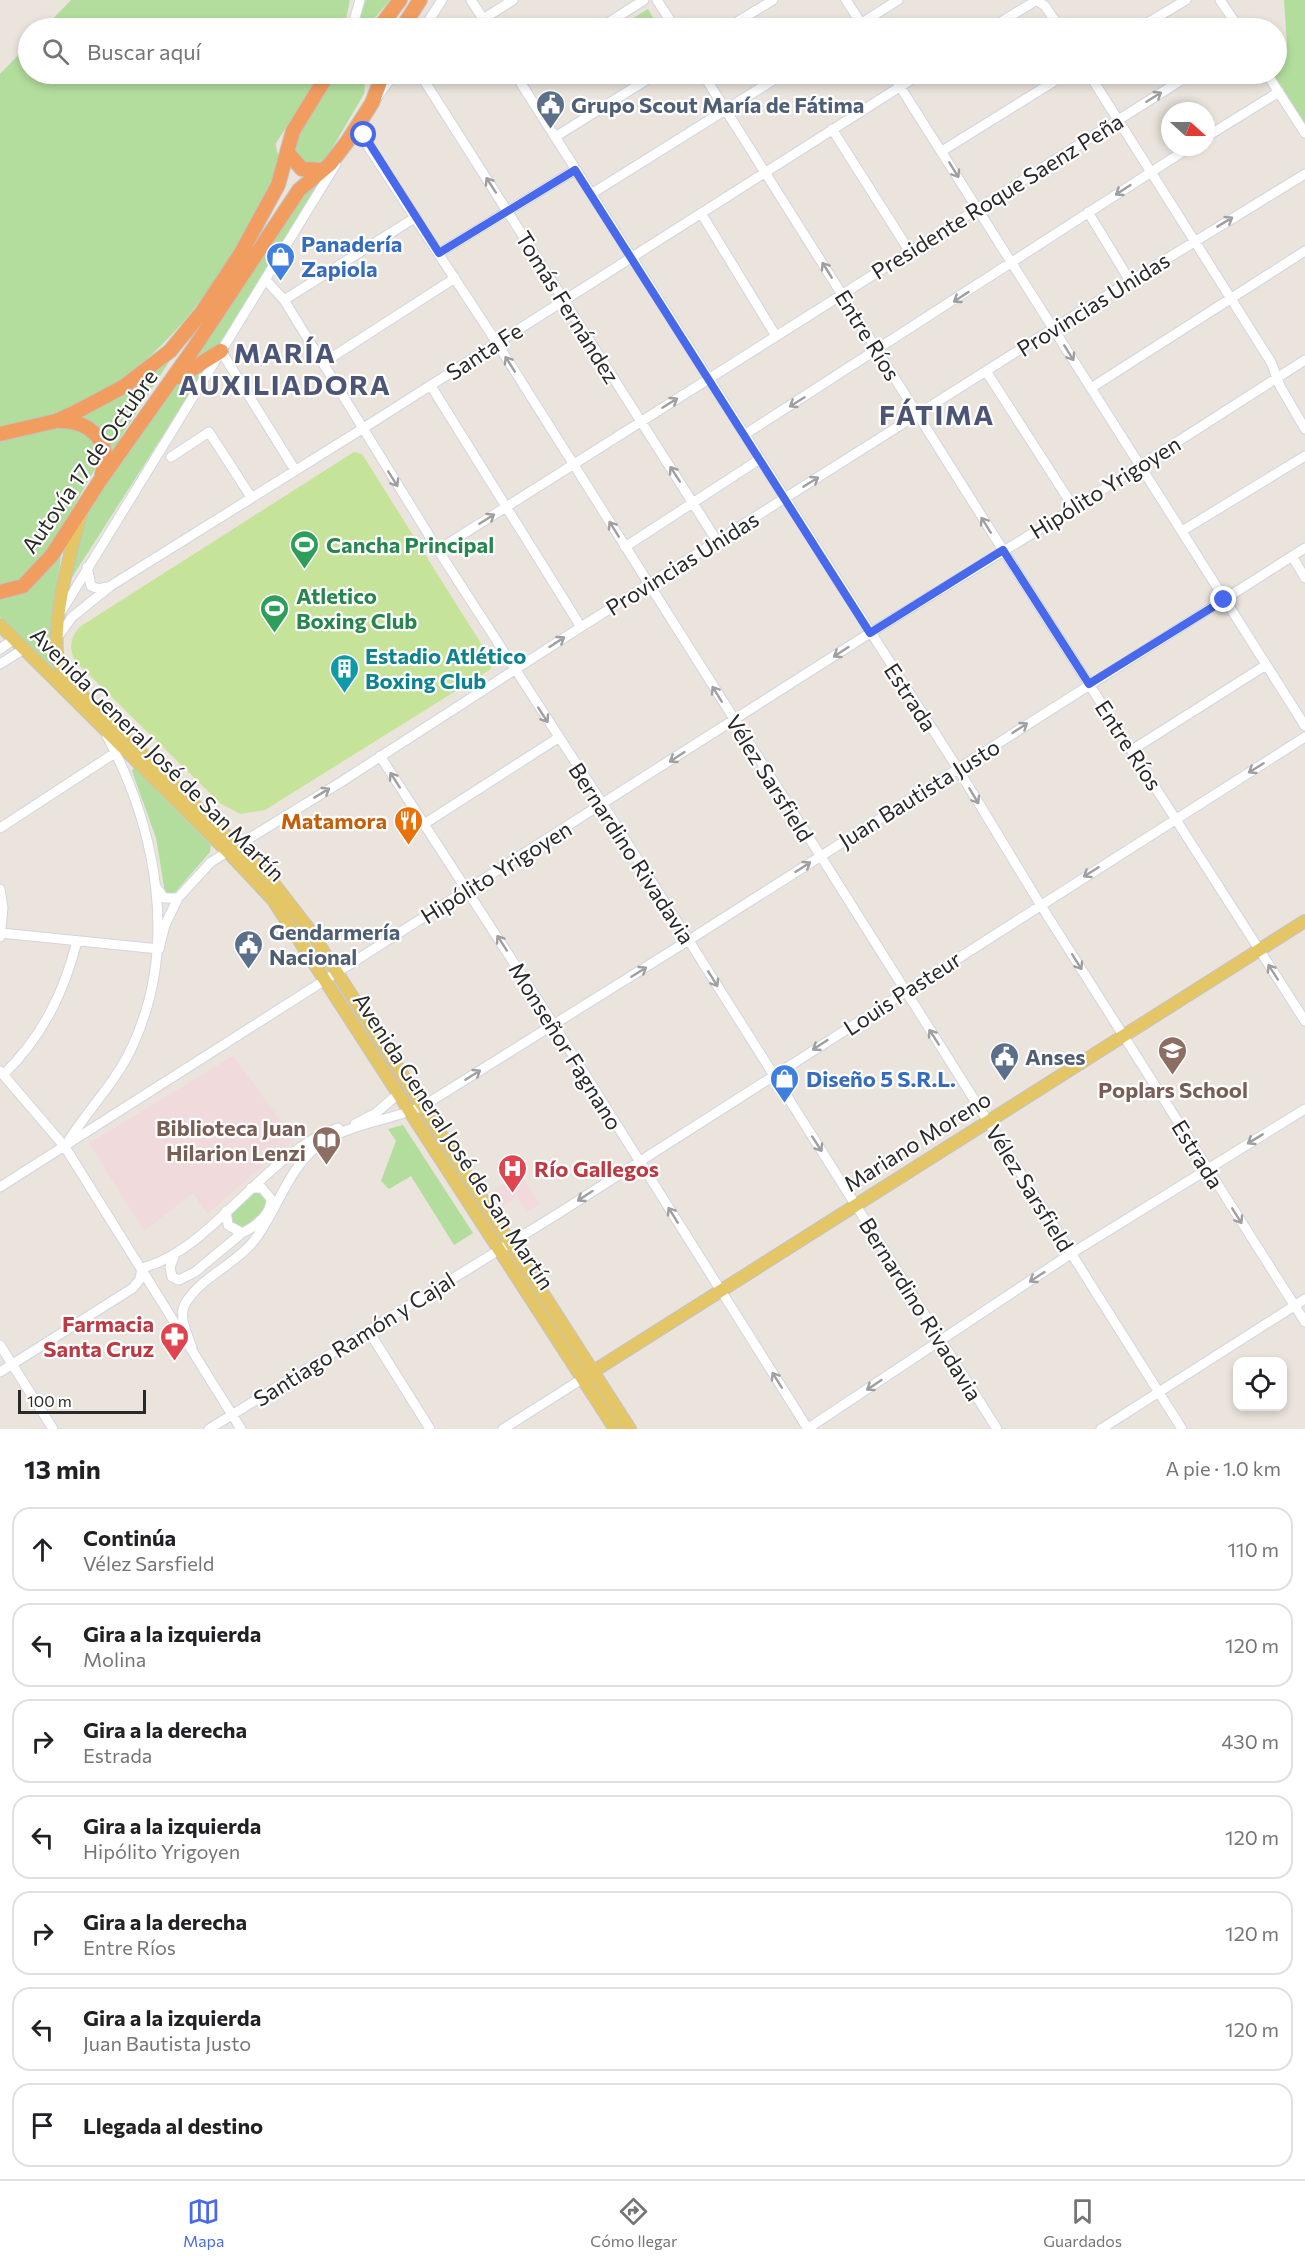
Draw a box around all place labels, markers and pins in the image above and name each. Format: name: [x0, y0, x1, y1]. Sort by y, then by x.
public building icon: Grupo Scout María de Fátima: [534, 88, 566, 130]
place label: Grupo Scout María de Fátima: [571, 91, 864, 118]
place label: Panadería Zapiola: [301, 230, 402, 282]
shop icon: Panadería Zapiola: [264, 240, 296, 282]
sports icon: Cancha Principal: [289, 528, 321, 570]
place label: Cancha Principal: [326, 531, 494, 558]
place label: Atletico Boxing Club: [296, 582, 417, 634]
sports icon: Atletico Boxing Club: [259, 592, 291, 634]
place label: Estadio Atlético Boxing Club: [365, 642, 526, 694]
building icon: Estadio Atlético Boxing Club: [328, 652, 360, 694]
restaurant icon: Matamora: [392, 804, 424, 846]
place label: Matamora: [281, 807, 387, 834]
place label: Gendarmería Nacional: [269, 918, 400, 970]
public building icon: Gendarmería Nacional: [232, 928, 264, 970]
school or university icon: Poplars School: [1157, 1034, 1189, 1076]
public building icon: Anses: [988, 1040, 1020, 1082]
place label: Anses: [1025, 1043, 1086, 1070]
shop icon: Diseño 5 S.R.L.: [769, 1062, 801, 1104]
place label: Diseño 5 S.R.L.: [806, 1065, 956, 1092]
place label: Poplars School: [1098, 1076, 1248, 1103]
place label: Biblioteca Juan Hilarion Lenzi: [156, 1114, 306, 1166]
library icon: Biblioteca Juan Hilarion Lenzi: [311, 1124, 343, 1166]
hospital icon: Río Gallegos: [497, 1152, 529, 1194]
place label: Río Gallegos: [534, 1155, 659, 1182]
place label: Farmacia Santa Cruz: [43, 1310, 154, 1362]
pharmacy icon: Farmacia Santa Cruz: [159, 1320, 191, 1362]

